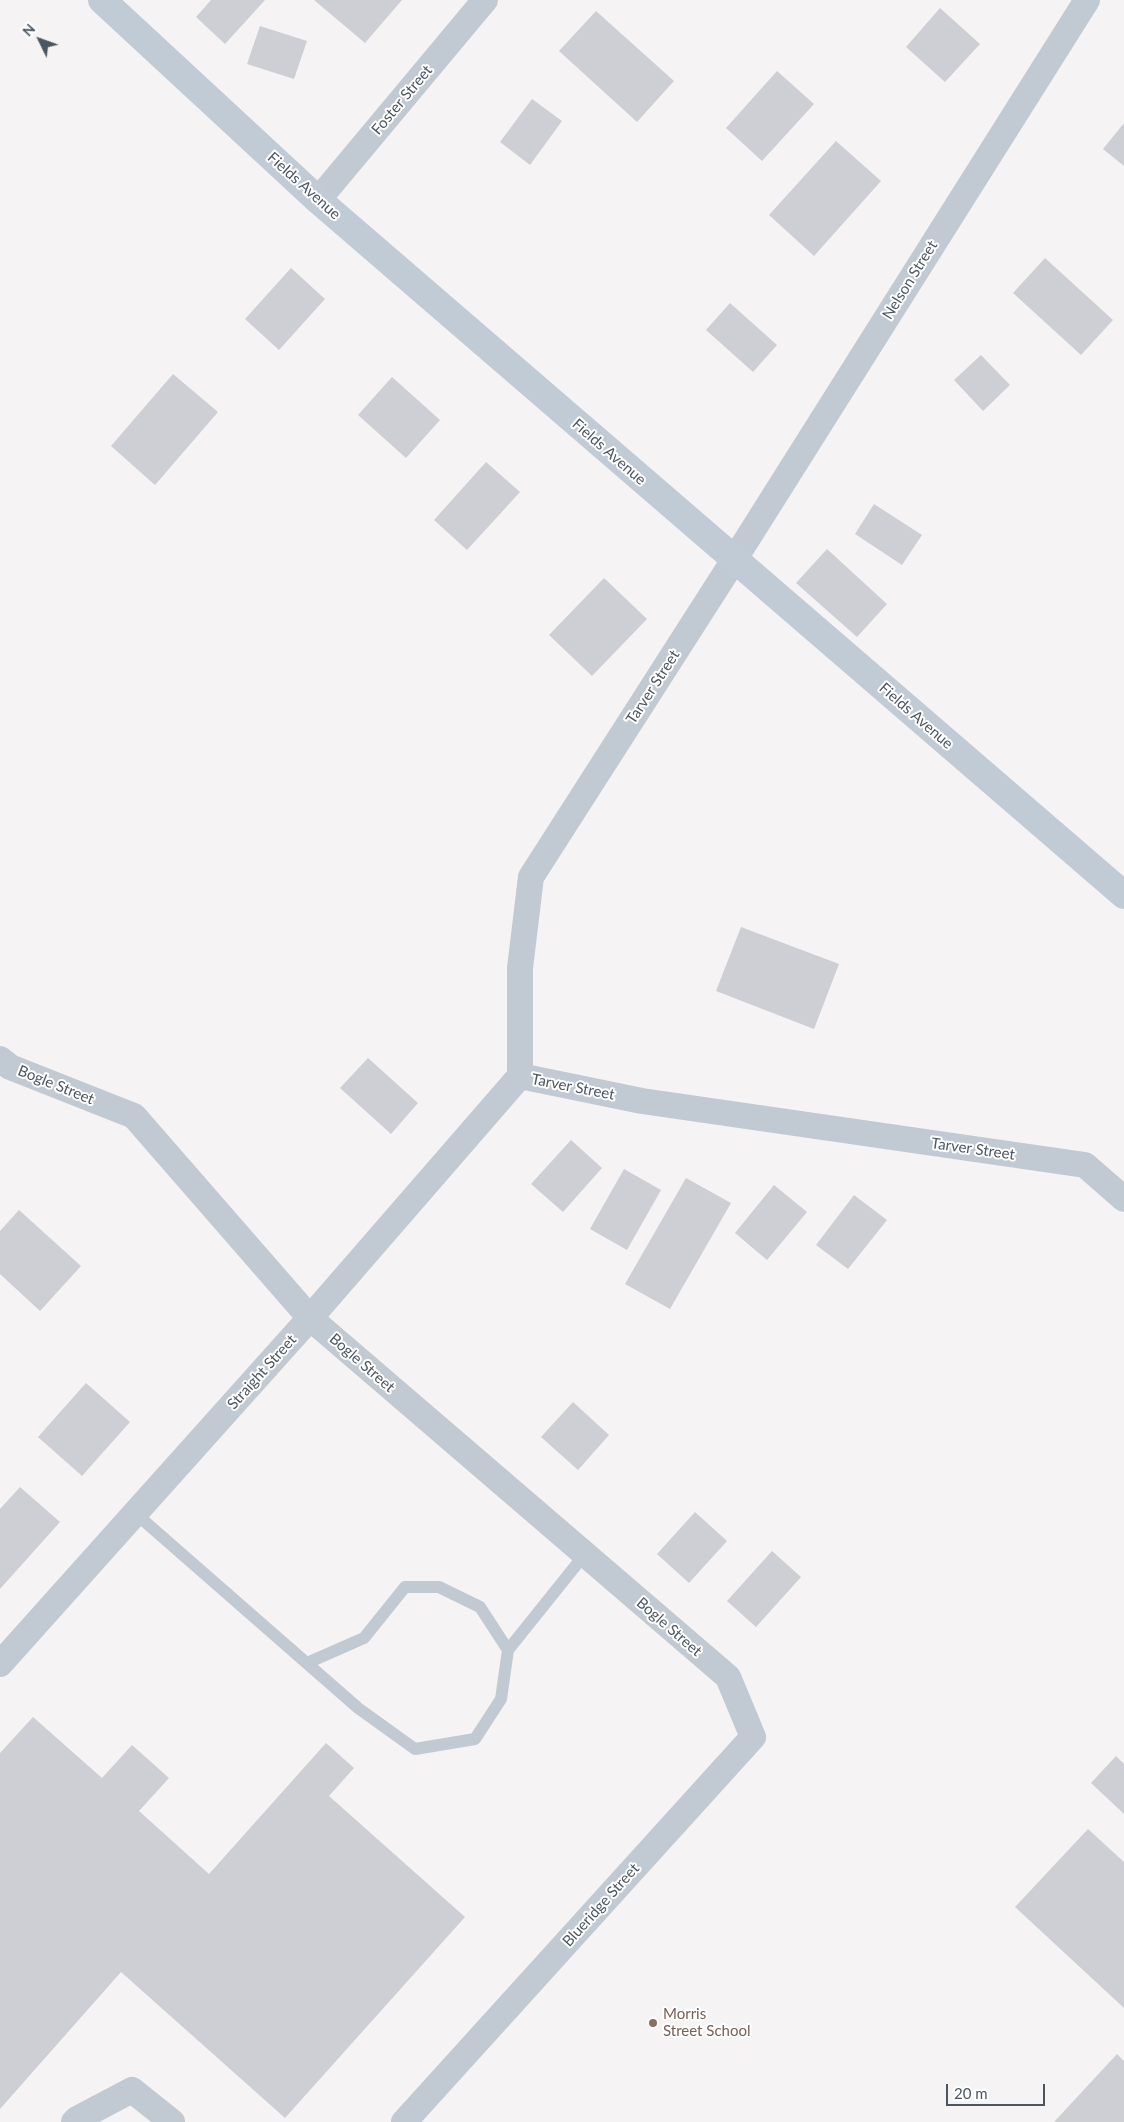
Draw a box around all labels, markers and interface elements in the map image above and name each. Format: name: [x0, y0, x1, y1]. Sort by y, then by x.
north arrow: [15, 15, 65, 65]
text: N: [19, 20, 38, 39]
street label: Foster Street: [368, 62, 436, 138]
street label: Fields Avenue: [264, 149, 344, 223]
street label: Nelson Street: [879, 237, 941, 323]
street label: Fields Avenue: [568, 415, 650, 489]
street label: Tarver Street: [622, 647, 684, 727]
street label: Fields Avenue: [875, 679, 957, 753]
street label: Bogle Street: [15, 1062, 97, 1108]
street label: Tarver Street: [530, 1070, 616, 1104]
street label: Tarver Street: [930, 1134, 1016, 1164]
street label: Bogle Street: [326, 1330, 398, 1396]
street label: Straight Street: [224, 1331, 300, 1413]
street label: Bogle Street: [633, 1594, 705, 1660]
street label: Blueridge Street: [559, 1860, 643, 1950]
place label: Morris Street School: [663, 2005, 751, 2040]
marker: Morris Street School: [647, 2017, 659, 2029]
scale bar: [949, 2074, 1048, 2106]
text: 20 m: [954, 2084, 988, 2102]

